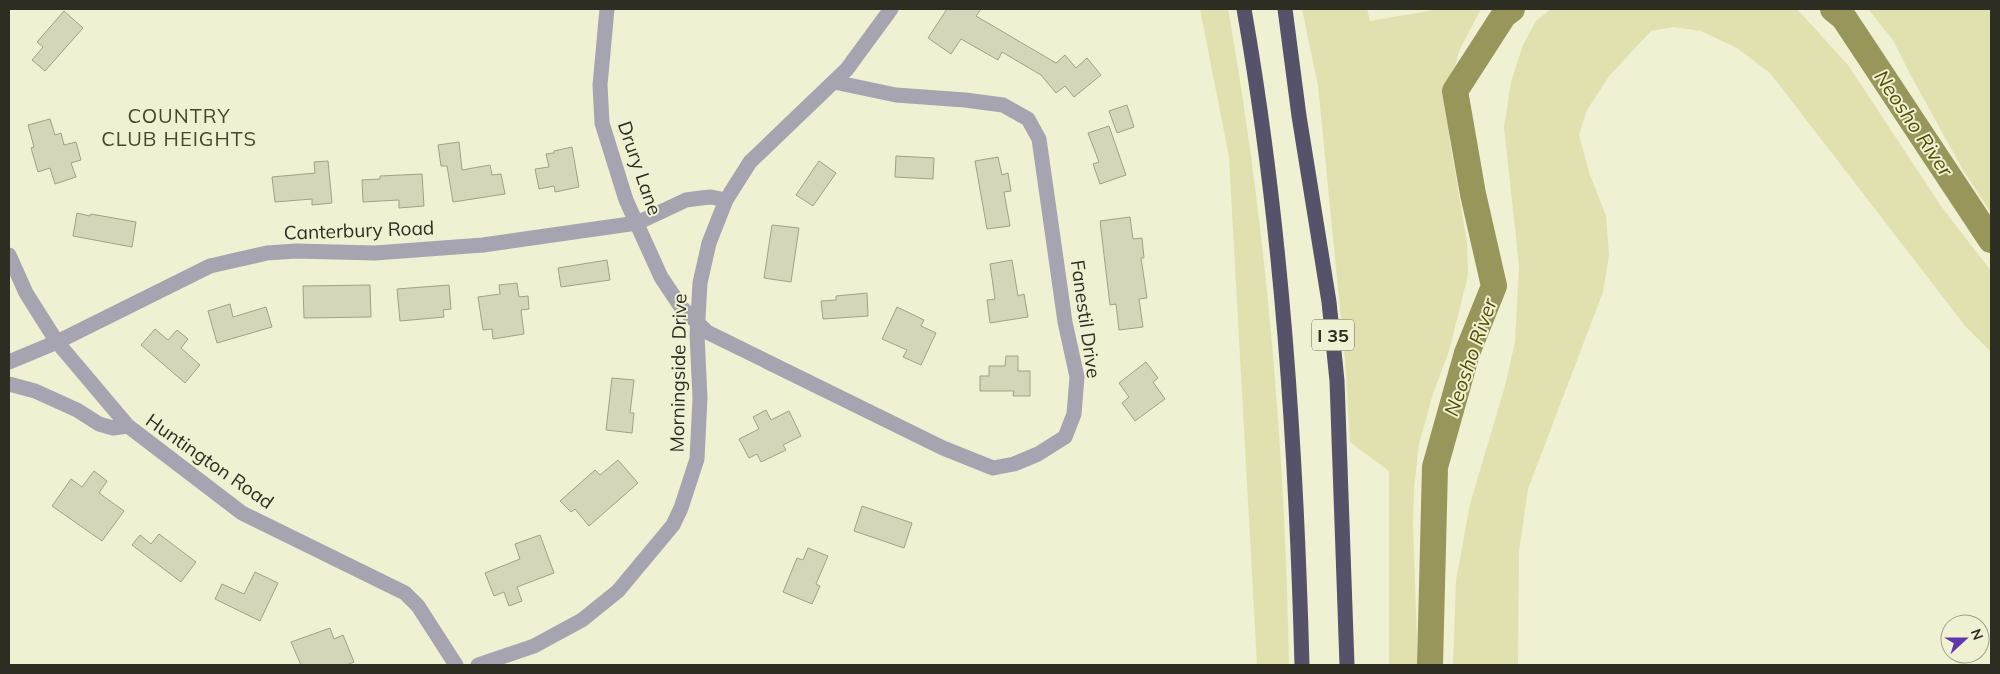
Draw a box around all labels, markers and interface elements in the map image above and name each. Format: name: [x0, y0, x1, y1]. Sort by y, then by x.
water label: Neosho River: [1869, 65, 1959, 181]
district label: COUNTRY CLUB HEIGHTS: [101, 103, 257, 151]
street label: Drury Lane: [613, 118, 667, 218]
street label: Canterbury Road: [283, 215, 435, 245]
street label: Fanestil Drive: [1066, 258, 1106, 380]
street label: Morningside Drive: [665, 293, 691, 453]
water label: Neosho River: [1438, 294, 1502, 419]
road number: I 35: [1312, 320, 1354, 350]
street label: Huntington Road: [141, 408, 279, 514]
north arrow: [1940, 614, 1990, 664]
text: N: [1967, 626, 1987, 643]

